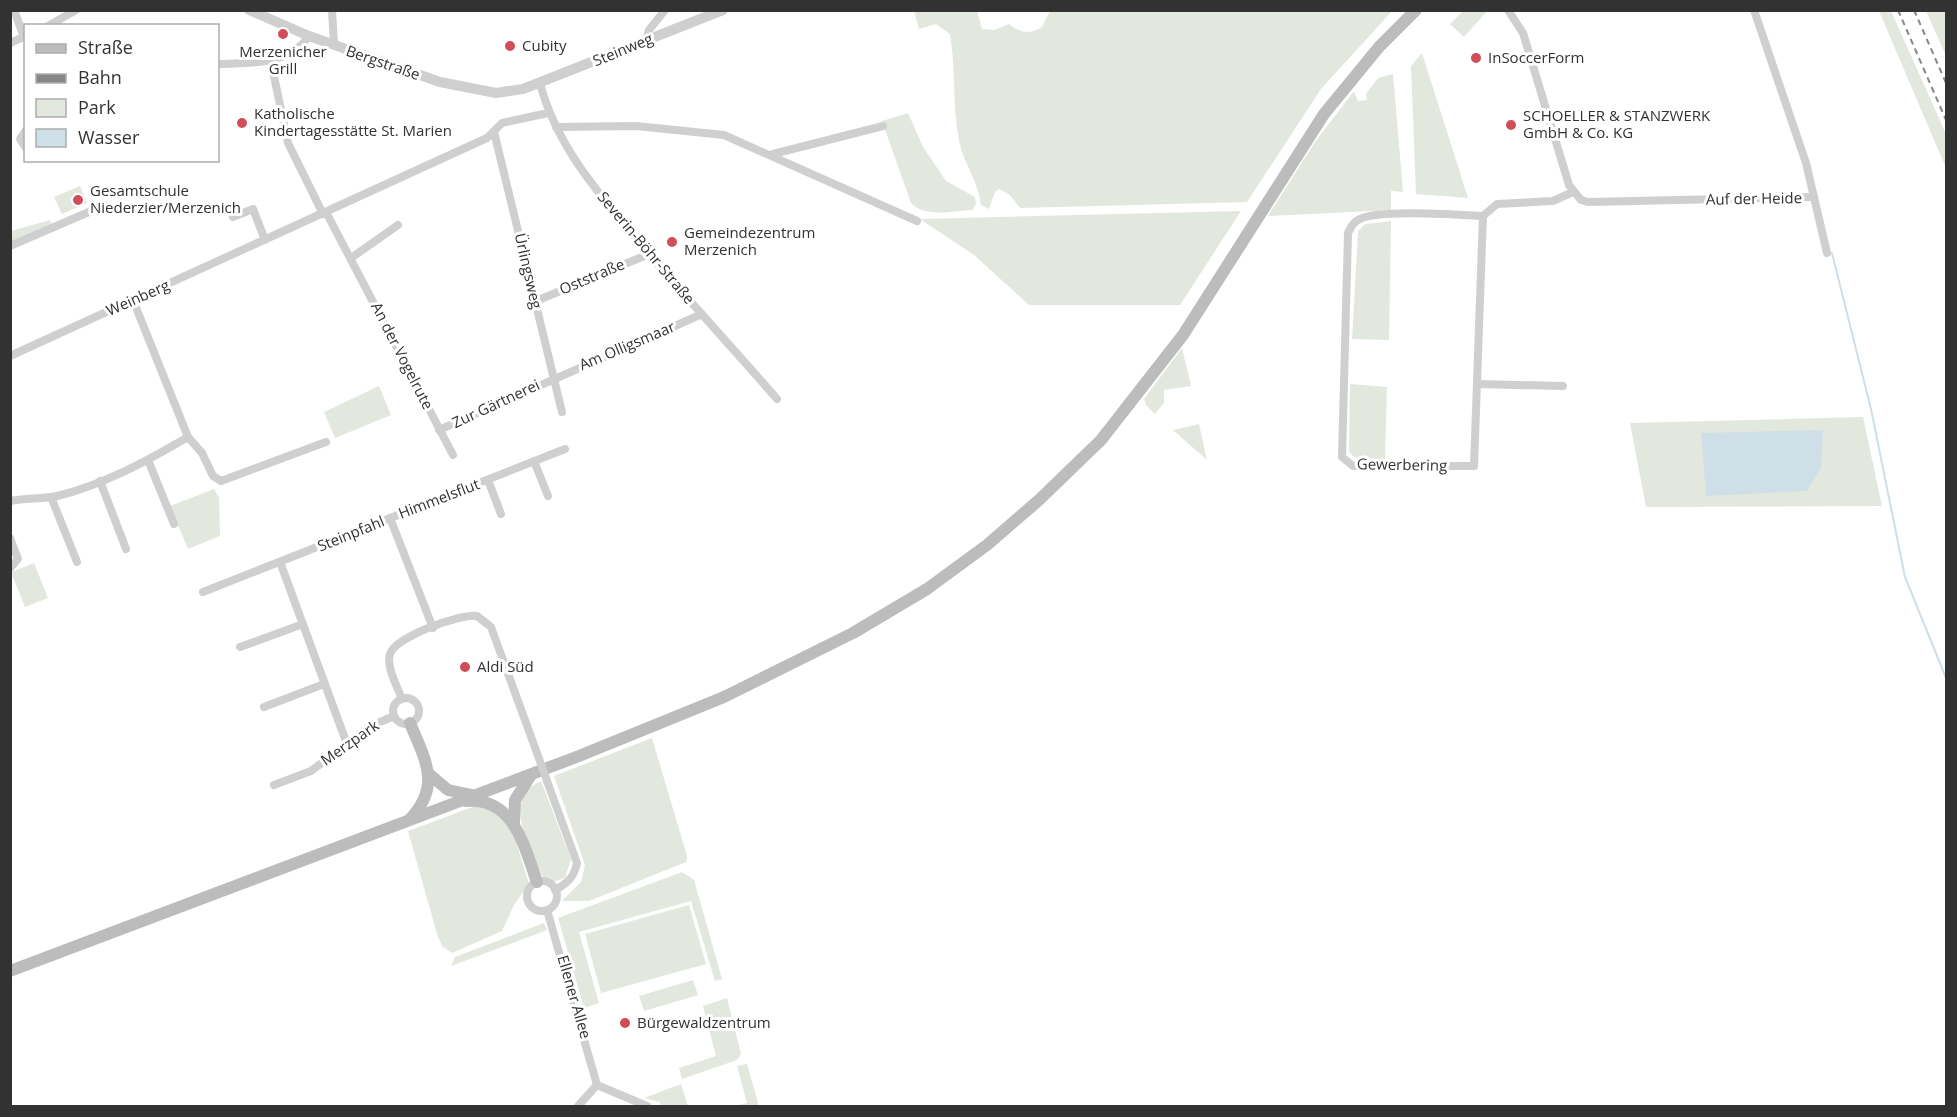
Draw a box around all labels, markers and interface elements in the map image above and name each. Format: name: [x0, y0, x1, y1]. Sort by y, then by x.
legend: [24, 24, 219, 162]
marker: Merzenicher Grill: [276, 27, 290, 41]
street label: Steinweg: [590, 28, 656, 70]
text: Straße: [78, 35, 133, 59]
place label: Cubity: [522, 35, 567, 55]
marker: Cubity: [503, 39, 517, 53]
street label: Bergstraße: [344, 40, 423, 84]
place label: Merzenicher Grill: [239, 41, 327, 78]
place label: InSoccerForm: [1488, 47, 1584, 67]
marker: InSoccerForm: [1469, 51, 1483, 65]
text: Bahn: [78, 65, 122, 89]
text: Park: [78, 95, 116, 119]
place label: Katholische Kindertagesstätte St. Marien: [254, 103, 452, 140]
place label: SCHOELLER & STANZWERK GmbH & Co. KG: [1523, 105, 1711, 142]
marker: Katholische Kindertagesstätte St. Marien: [235, 116, 249, 130]
marker: SCHOELLER & STANZWERK GmbH & Co. KG: [1504, 118, 1518, 132]
text: Wasser: [78, 125, 140, 149]
place label: Gesamtschule Niederzier/Merzenich: [90, 180, 241, 217]
street label: Severin-Böhr-Straße: [594, 187, 700, 308]
street label: Auf der Heide: [1706, 187, 1802, 209]
marker: Gesamtschule Niederzier/Merzenich: [71, 193, 85, 207]
place label: Gemeindezentrum Merzenich: [684, 222, 815, 259]
street label: Ürlingsweg: [511, 231, 547, 311]
marker: Gemeindezentrum Merzenich: [665, 235, 679, 249]
street label: Oststraße: [556, 253, 627, 299]
street label: Weinberg: [103, 274, 172, 320]
street label: An der Vogelrute: [367, 299, 439, 412]
street label: Am Olligsmaar: [576, 316, 678, 374]
street label: Zur Gärtnerei: [449, 374, 543, 432]
street label: Gewerbering: [1357, 453, 1447, 475]
street label: Himmelsflut: [395, 473, 482, 523]
street label: Steinpfahl: [314, 511, 387, 556]
place label: Aldi Süd: [477, 656, 534, 676]
marker: Aldi Süd: [458, 660, 472, 674]
street label: Merzpark: [316, 715, 383, 769]
street label: Ellener Allee: [554, 953, 596, 1041]
place label: Bürgewaldzentrum: [637, 1012, 771, 1032]
marker: Bürgewaldzentrum: [618, 1016, 632, 1030]

